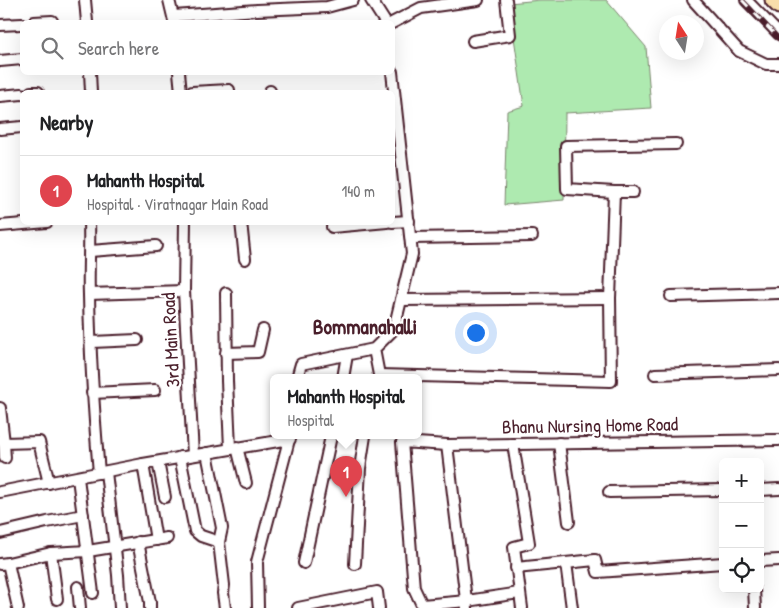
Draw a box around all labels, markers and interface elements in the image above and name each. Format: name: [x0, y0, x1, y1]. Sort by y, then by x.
north arrow: [659, 15, 704, 60]
search box: [20, 20, 395, 75]
icon: search: [38, 34, 66, 62]
text: Search here: [78, 35, 159, 61]
text: Nearby: [40, 108, 93, 137]
text: Mahanth Hospital: [87, 167, 204, 193]
text: 1: [53, 180, 59, 202]
text: 140 m: [341, 180, 375, 202]
text: Hospital · Viratnagar Main Road: [87, 193, 268, 215]
street label: 3rd Main Road: [155, 291, 185, 388]
district label: Bommanahalli: [313, 312, 417, 341]
your location: [463, 320, 489, 346]
popup: [270, 374, 422, 439]
text: Mahanth Hospital: [288, 383, 404, 409]
text: Hospital: [288, 409, 334, 431]
street label: Bhanu Nursing Home Road: [502, 410, 679, 440]
pin: 1: [330, 456, 362, 497]
map controls: [719, 458, 764, 593]
button: +: [719, 458, 764, 503]
button: −: [719, 503, 764, 548]
button: locate: [719, 548, 764, 593]

